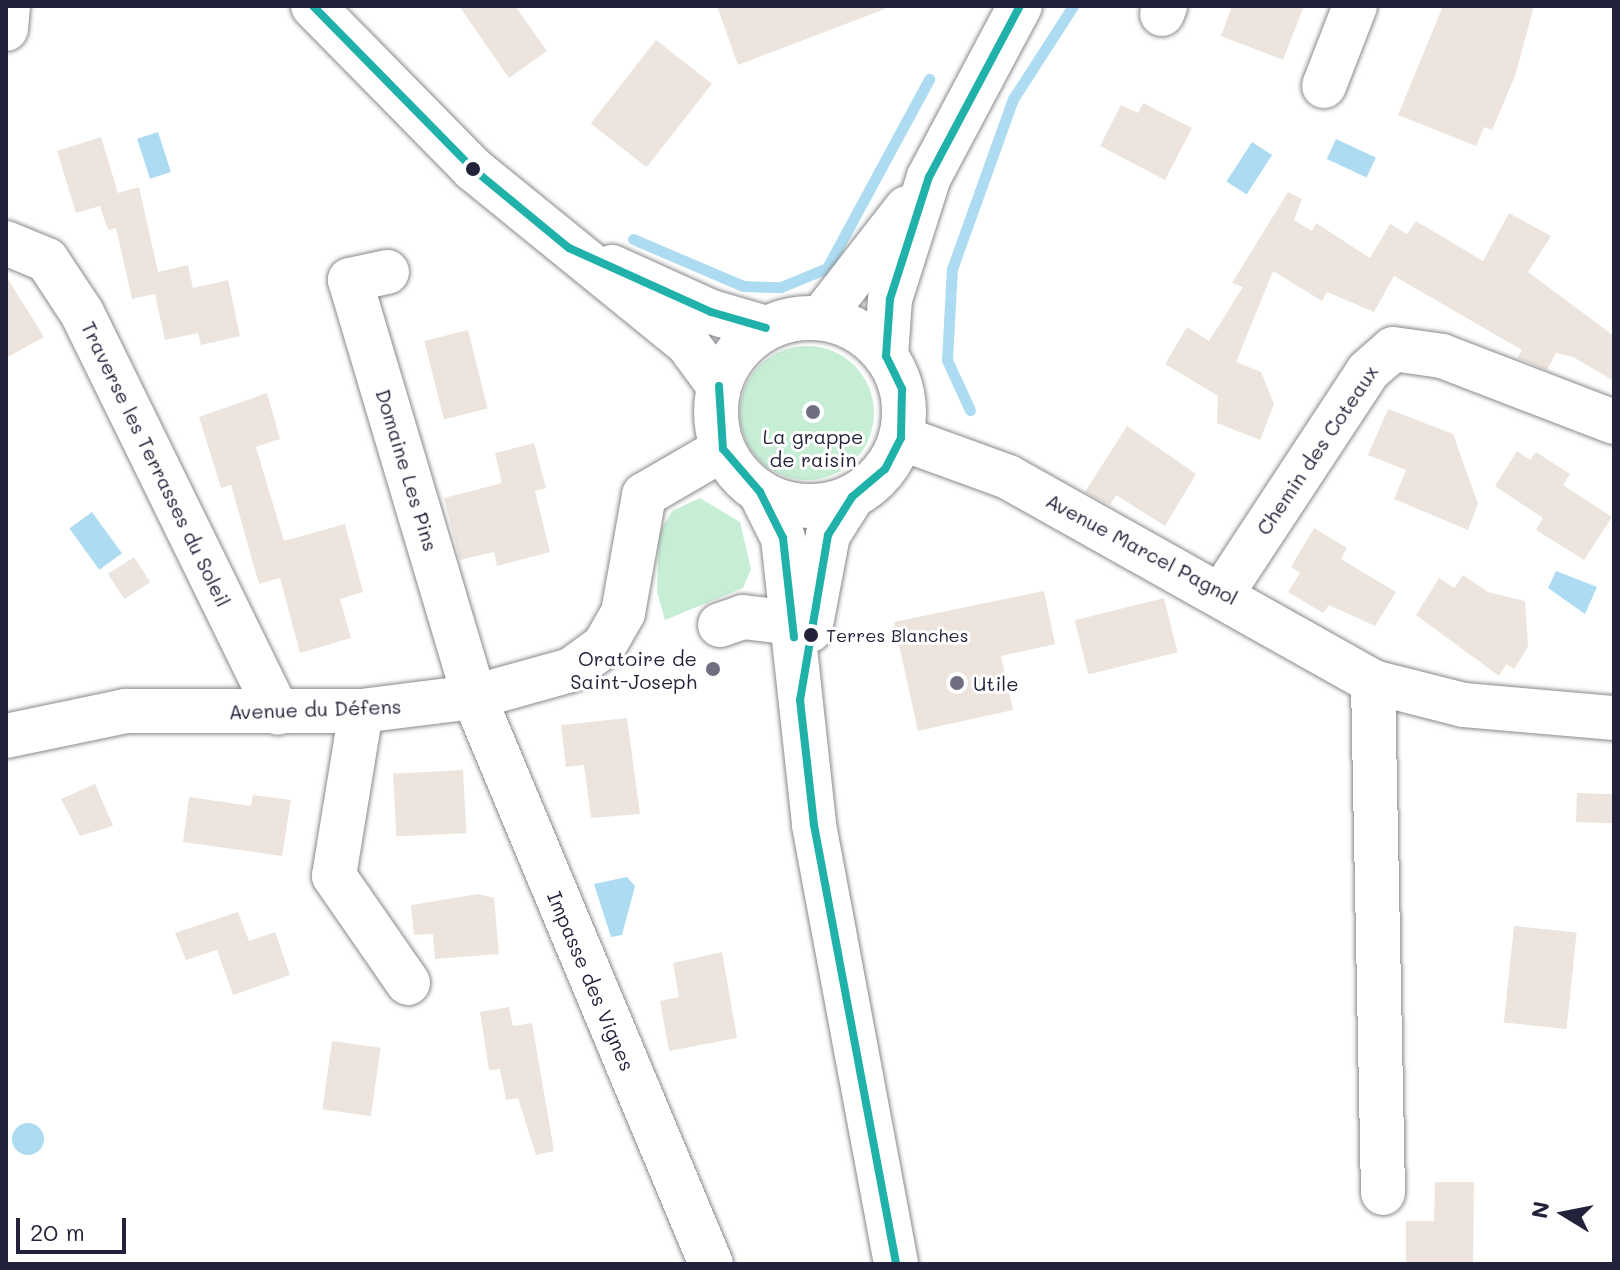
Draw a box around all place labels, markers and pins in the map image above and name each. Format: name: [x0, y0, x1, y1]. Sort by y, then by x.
unlabelled marker: [465, 161, 481, 177]
marker: La grappe de raisin: [804, 403, 822, 421]
place label: La grappe de raisin: [763, 424, 863, 471]
place label: Terres Blanches: [826, 624, 968, 646]
marker: Terres Blanches: [803, 627, 819, 643]
place label: Oratoire de Saint-Joseph: [570, 646, 697, 693]
marker: Oratoire de Saint-Joseph: [704, 660, 722, 678]
place label: Utile: [973, 671, 1019, 695]
marker: Utile: [948, 674, 966, 692]

